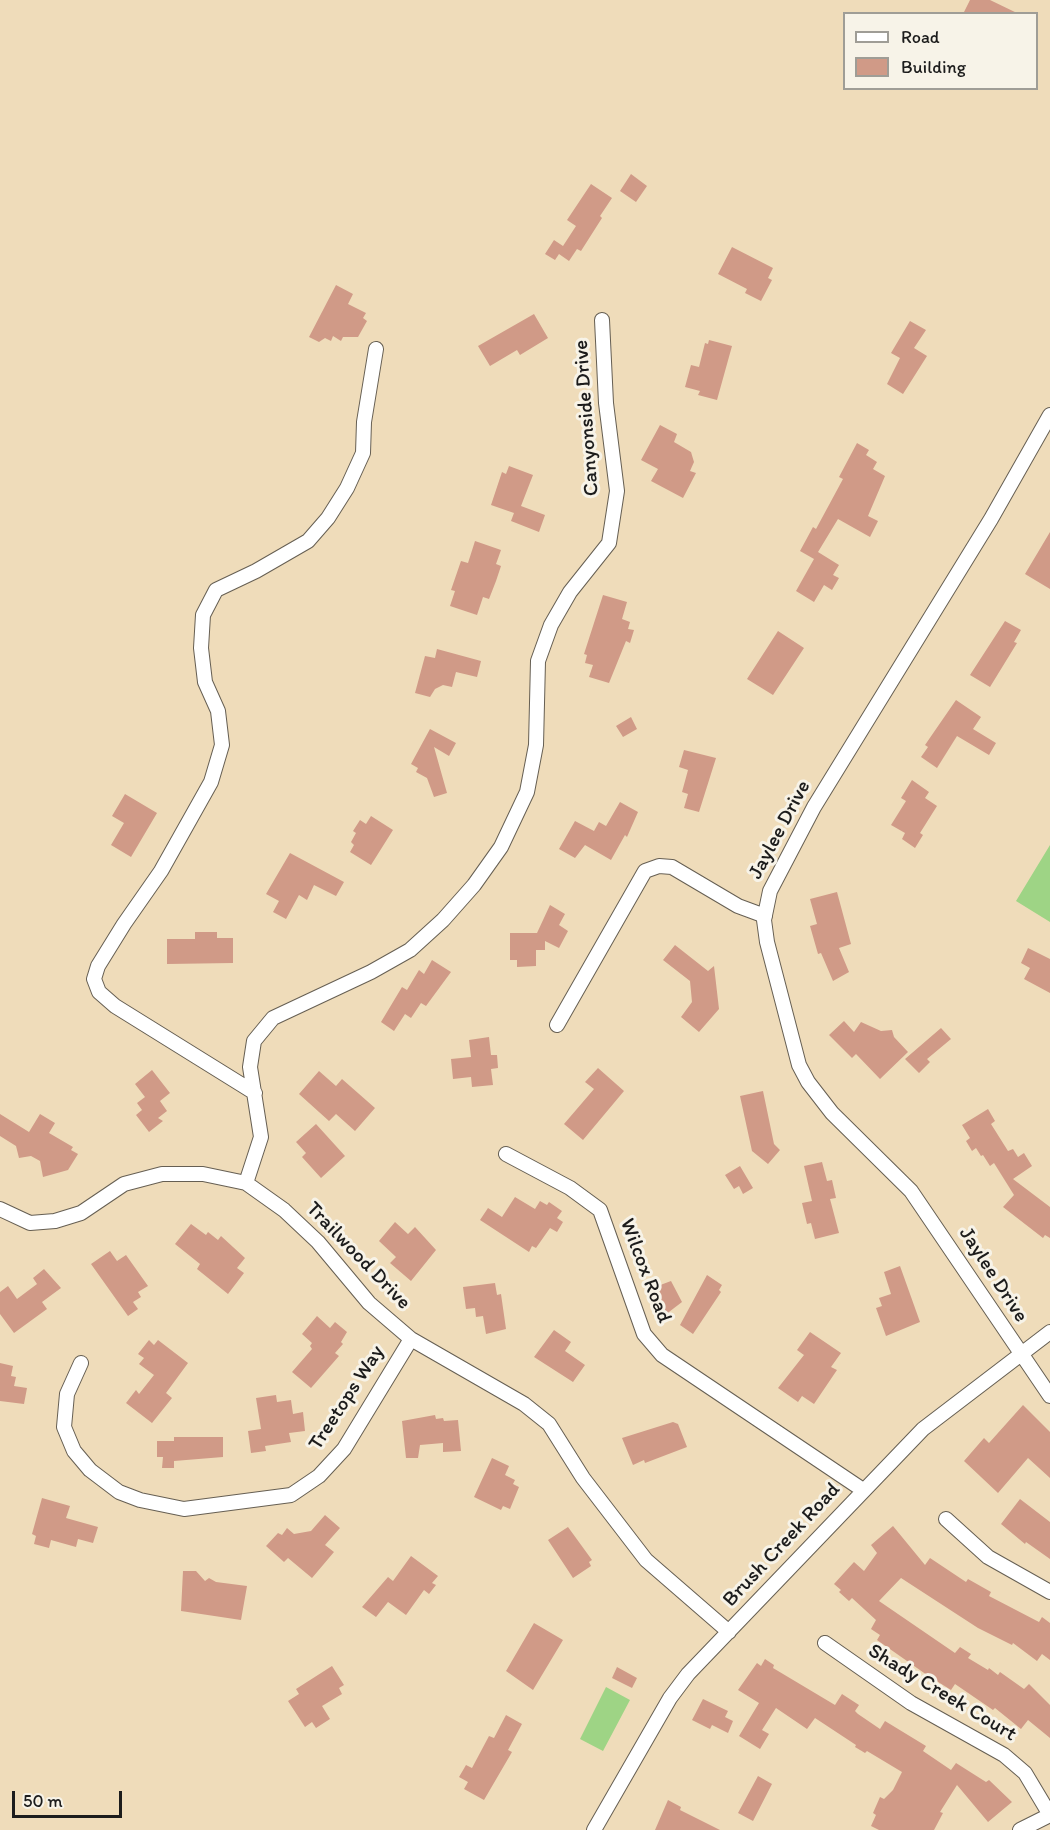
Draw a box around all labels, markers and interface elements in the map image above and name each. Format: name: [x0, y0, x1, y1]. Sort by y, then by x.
legend: [843, 12, 1038, 90]
text: Road: [901, 26, 940, 48]
text: Building: [901, 56, 966, 78]
street label: Canyonside Drive: [569, 339, 605, 497]
street label: Jaylee Drive: [743, 776, 817, 884]
street label: Trailwood Drive: [300, 1197, 416, 1315]
street label: Wilcox Road: [614, 1215, 676, 1327]
street label: Jaylee Drive: [953, 1223, 1033, 1327]
street label: Treetops Way: [304, 1341, 390, 1455]
street label: Brush Creek Road: [718, 1478, 846, 1612]
street label: Shady Creek Court: [863, 1639, 1021, 1747]
scale bar: [15, 1779, 124, 1817]
text: 50 m: [23, 1790, 63, 1812]

